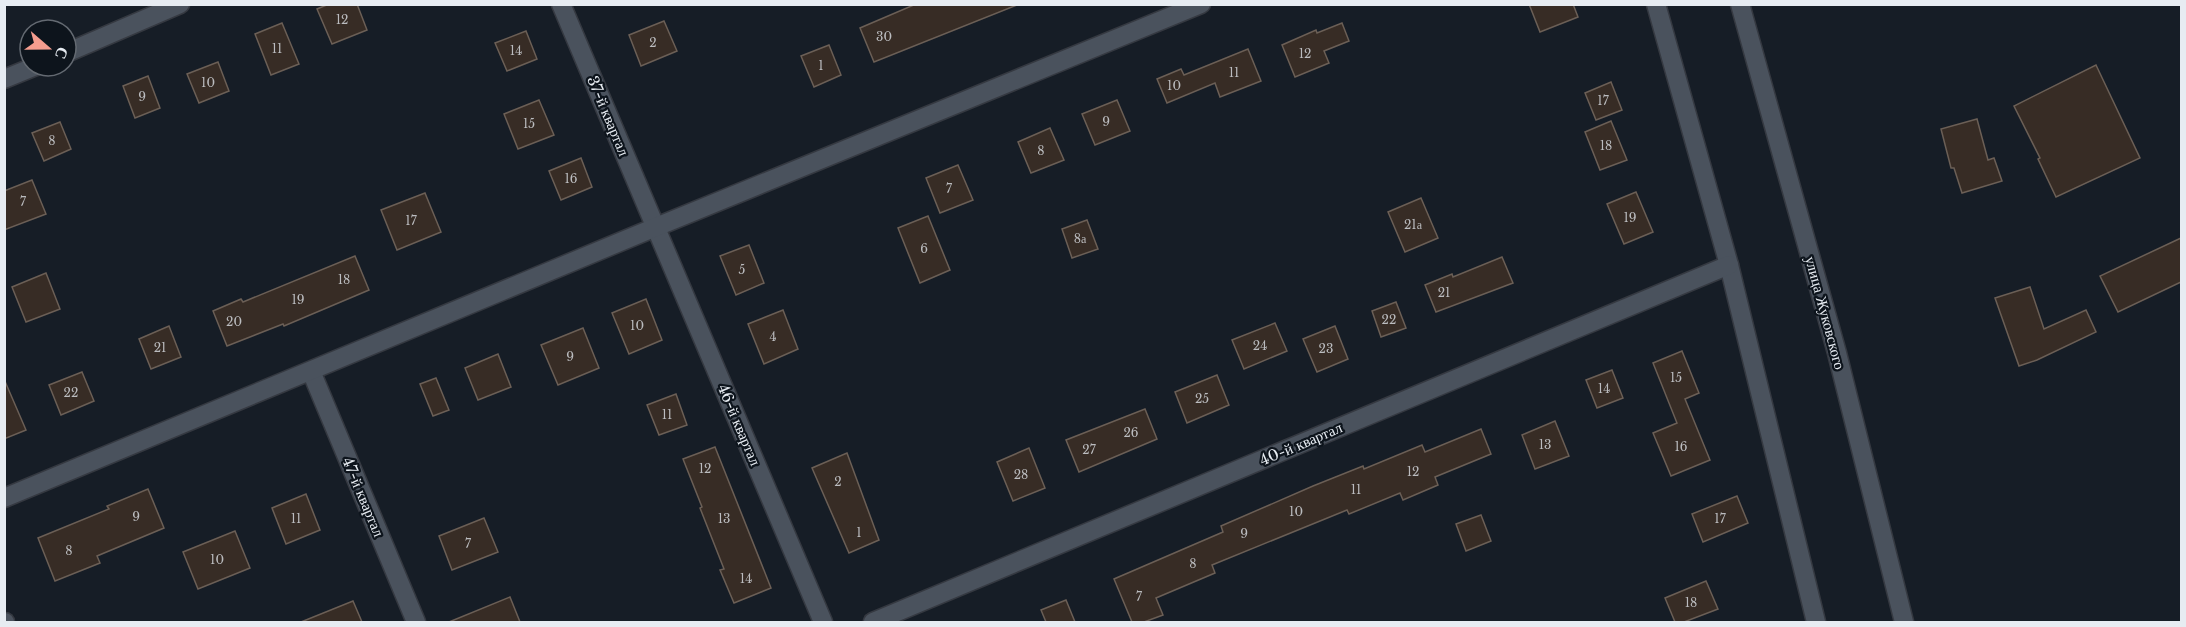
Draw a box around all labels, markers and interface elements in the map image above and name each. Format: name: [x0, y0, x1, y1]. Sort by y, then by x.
house number: 12: [336, 12, 348, 27]
north arrow: [18, 18, 78, 78]
house number: 30: [876, 29, 892, 44]
house number: 2: [649, 35, 657, 50]
house number: 11: [272, 41, 282, 56]
house number: 14: [510, 43, 522, 58]
text: С: [51, 44, 73, 62]
house number: 12: [1299, 46, 1311, 61]
house number: 1: [818, 58, 824, 73]
house number: 11: [1229, 65, 1239, 80]
street label: 37-й квартал: [583, 73, 634, 159]
house number: 10: [201, 75, 215, 90]
house number: 10: [1167, 78, 1181, 93]
house number: 9: [138, 89, 146, 104]
house number: 17: [1597, 93, 1610, 108]
house number: 9: [1102, 114, 1110, 129]
house number: 15: [523, 116, 535, 131]
house number: 8: [48, 133, 56, 148]
house number: 18: [1600, 138, 1612, 153]
house number: 8: [1037, 143, 1045, 158]
house number: 16: [564, 171, 578, 186]
house number: 7: [946, 181, 953, 196]
house number: 7: [20, 194, 27, 209]
house number: 19: [1623, 210, 1637, 225]
house number: 17: [405, 213, 418, 228]
house number: 21а: [1404, 217, 1423, 232]
house number: 8а: [1074, 231, 1087, 246]
house number: 6: [920, 241, 928, 256]
street label: улица Жуковского: [1801, 254, 1850, 372]
house number: 5: [739, 262, 746, 277]
house number: 18: [338, 272, 350, 287]
house number: 21: [1438, 285, 1450, 300]
house number: 19: [291, 292, 305, 307]
house number: 22: [1382, 312, 1396, 327]
house number: 20: [226, 314, 242, 329]
house number: 10: [630, 318, 644, 333]
house number: 4: [769, 329, 777, 344]
house number: 24: [1253, 338, 1267, 353]
house number: 21: [154, 340, 166, 355]
house number: 23: [1319, 341, 1333, 356]
house number: 9: [566, 349, 574, 364]
house number: 15: [1670, 370, 1682, 385]
street label: 46-й квартал: [714, 381, 765, 469]
house number: 14: [1598, 381, 1610, 396]
house number: 22: [64, 385, 78, 400]
house number: 25: [1195, 391, 1209, 406]
house number: 11: [662, 407, 672, 422]
street label: 40-й квартал: [1257, 417, 1345, 469]
house number: 26: [1123, 425, 1139, 440]
house number: 13: [1539, 437, 1551, 452]
house number: 16: [1674, 439, 1688, 454]
house number: 27: [1082, 442, 1097, 457]
street label: 47-й квартал: [338, 454, 389, 540]
house number: 12: [699, 461, 711, 476]
house number: 12: [1407, 464, 1419, 479]
house number: 28: [1014, 467, 1028, 482]
house number: 2: [834, 474, 842, 489]
house number: 11: [1351, 482, 1361, 497]
house number: 10: [1289, 504, 1303, 519]
house number: 9: [132, 509, 140, 524]
house number: 11: [291, 511, 301, 526]
house number: 13: [718, 511, 730, 526]
house number: 17: [1714, 511, 1727, 526]
house number: 1: [856, 525, 862, 540]
house number: 9: [1240, 526, 1248, 541]
house number: 7: [465, 536, 472, 551]
house number: 8: [65, 543, 73, 558]
house number: 10: [210, 552, 224, 567]
house number: 8: [1189, 556, 1197, 571]
house number: 14: [740, 571, 752, 586]
house number: 7: [1136, 589, 1143, 604]
house number: 18: [1685, 595, 1697, 610]

